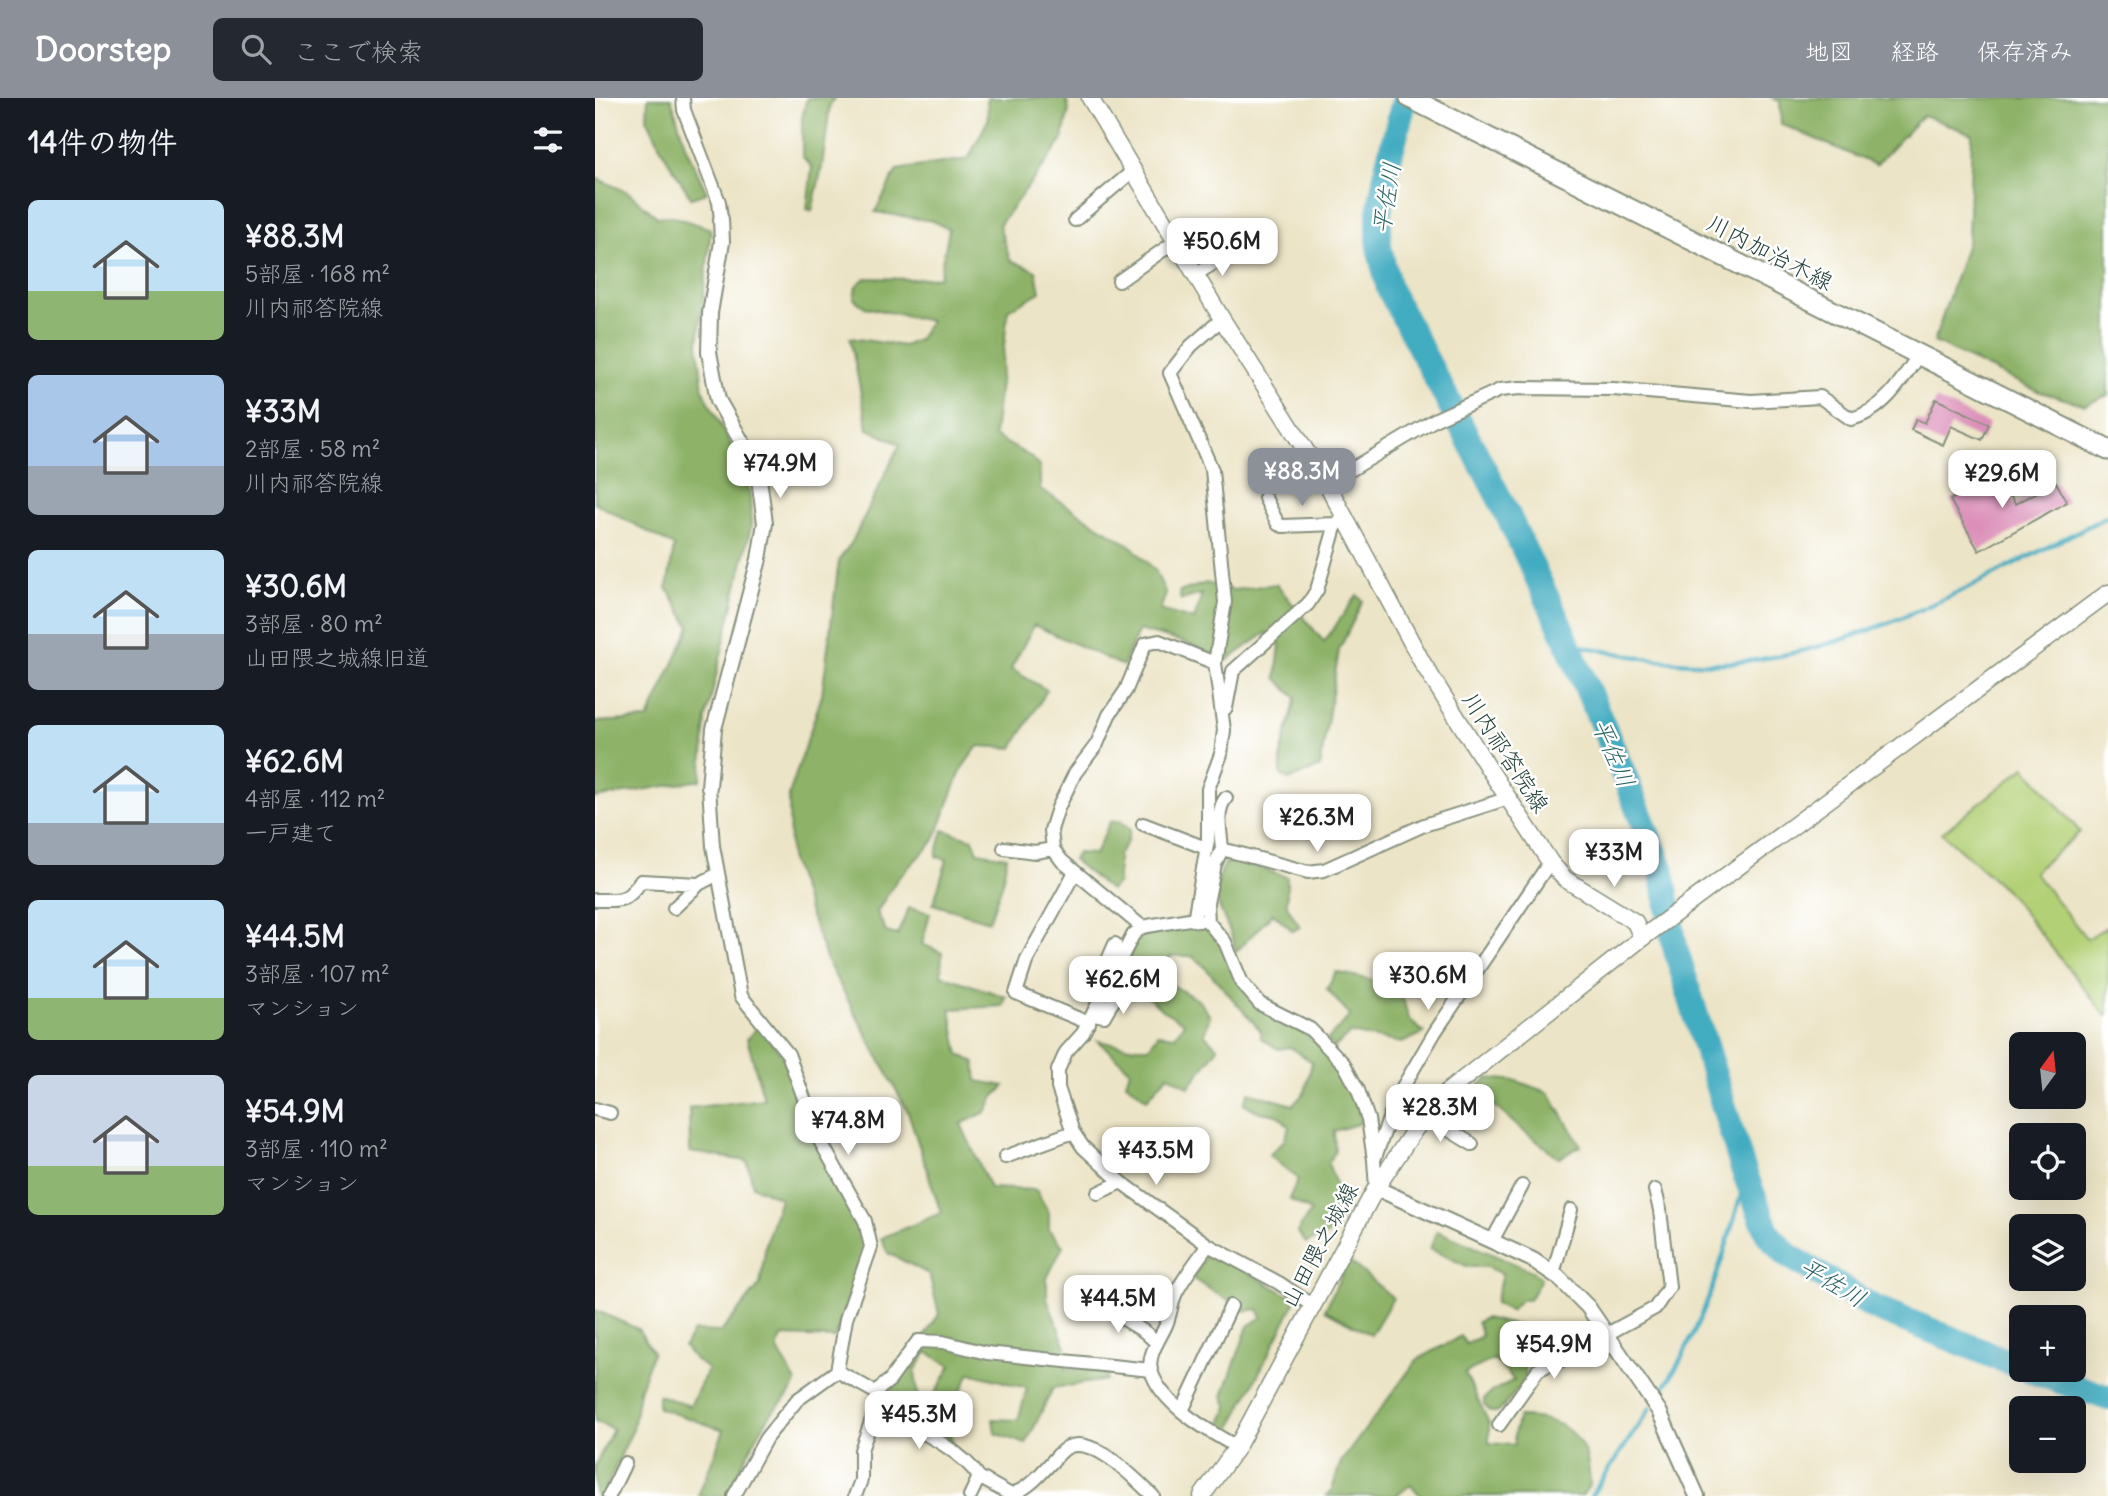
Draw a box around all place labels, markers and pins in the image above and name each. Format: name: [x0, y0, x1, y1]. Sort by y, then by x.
pin: ¥50.6M: [1165, 218, 1279, 278]
pin: ¥74.9M: [723, 440, 837, 500]
pin: ¥88.3M: [1245, 448, 1359, 508]
pin: ¥29.6M: [1945, 450, 2059, 510]
pin: ¥26.3M: [1260, 794, 1374, 854]
pin: ¥33M: [1573, 830, 1655, 889]
pin: ¥30.6M: [1371, 953, 1485, 1012]
pin: ¥62.6M: [1066, 956, 1180, 1016]
pin: ¥28.3M: [1383, 1084, 1497, 1144]
pin: ¥74.8M: [791, 1098, 905, 1157]
pin: ¥43.5M: [1099, 1128, 1213, 1187]
pin: ¥44.5M: [1061, 1276, 1175, 1335]
pin: ¥54.9M: [1497, 1322, 1611, 1381]
pin: ¥45.3M: [862, 1392, 976, 1451]

